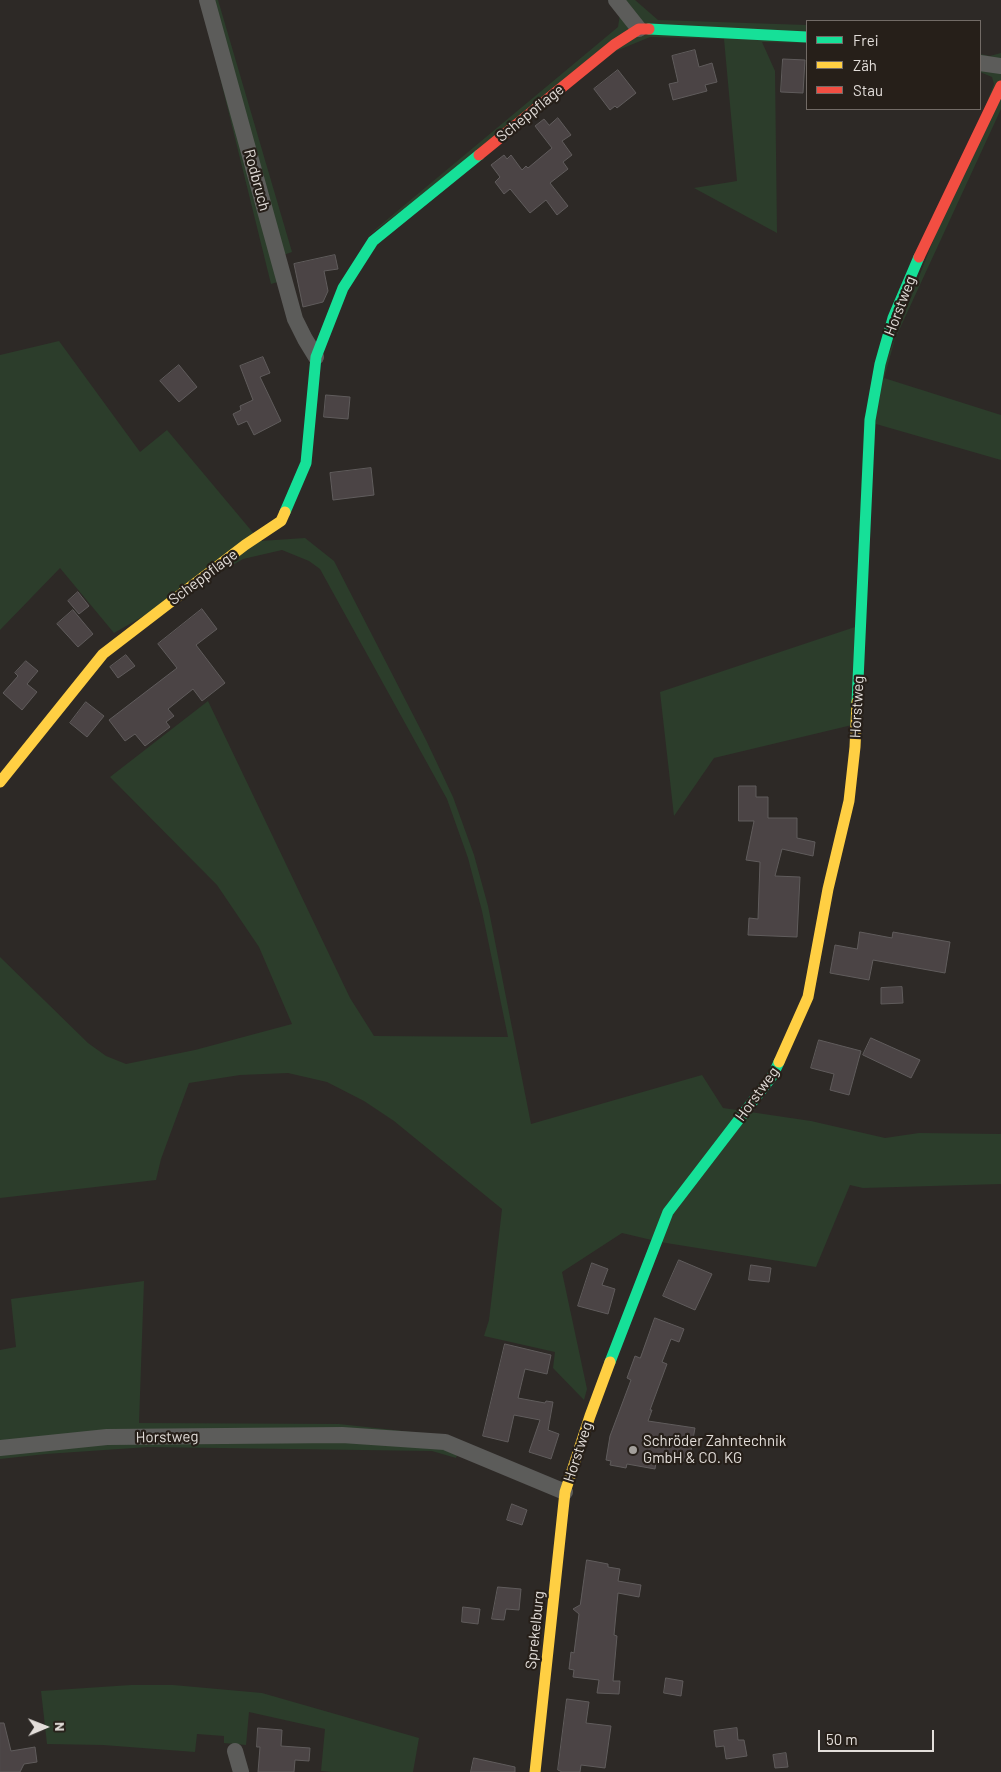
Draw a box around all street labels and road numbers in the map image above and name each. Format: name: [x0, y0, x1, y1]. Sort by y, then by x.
street label: Scheppflage: [493, 80, 567, 146]
street label: Rodbruch: [240, 147, 274, 213]
street label: Horstweg: [880, 274, 920, 338]
street label: Scheppflage: [165, 545, 241, 609]
street label: Horstweg: [846, 675, 868, 739]
street label: Horstweg: [731, 1063, 783, 1125]
street label: Horstweg: [560, 1419, 596, 1485]
street label: Horstweg: [136, 1427, 198, 1447]
street label: Sprekelburg: [522, 1590, 548, 1670]

